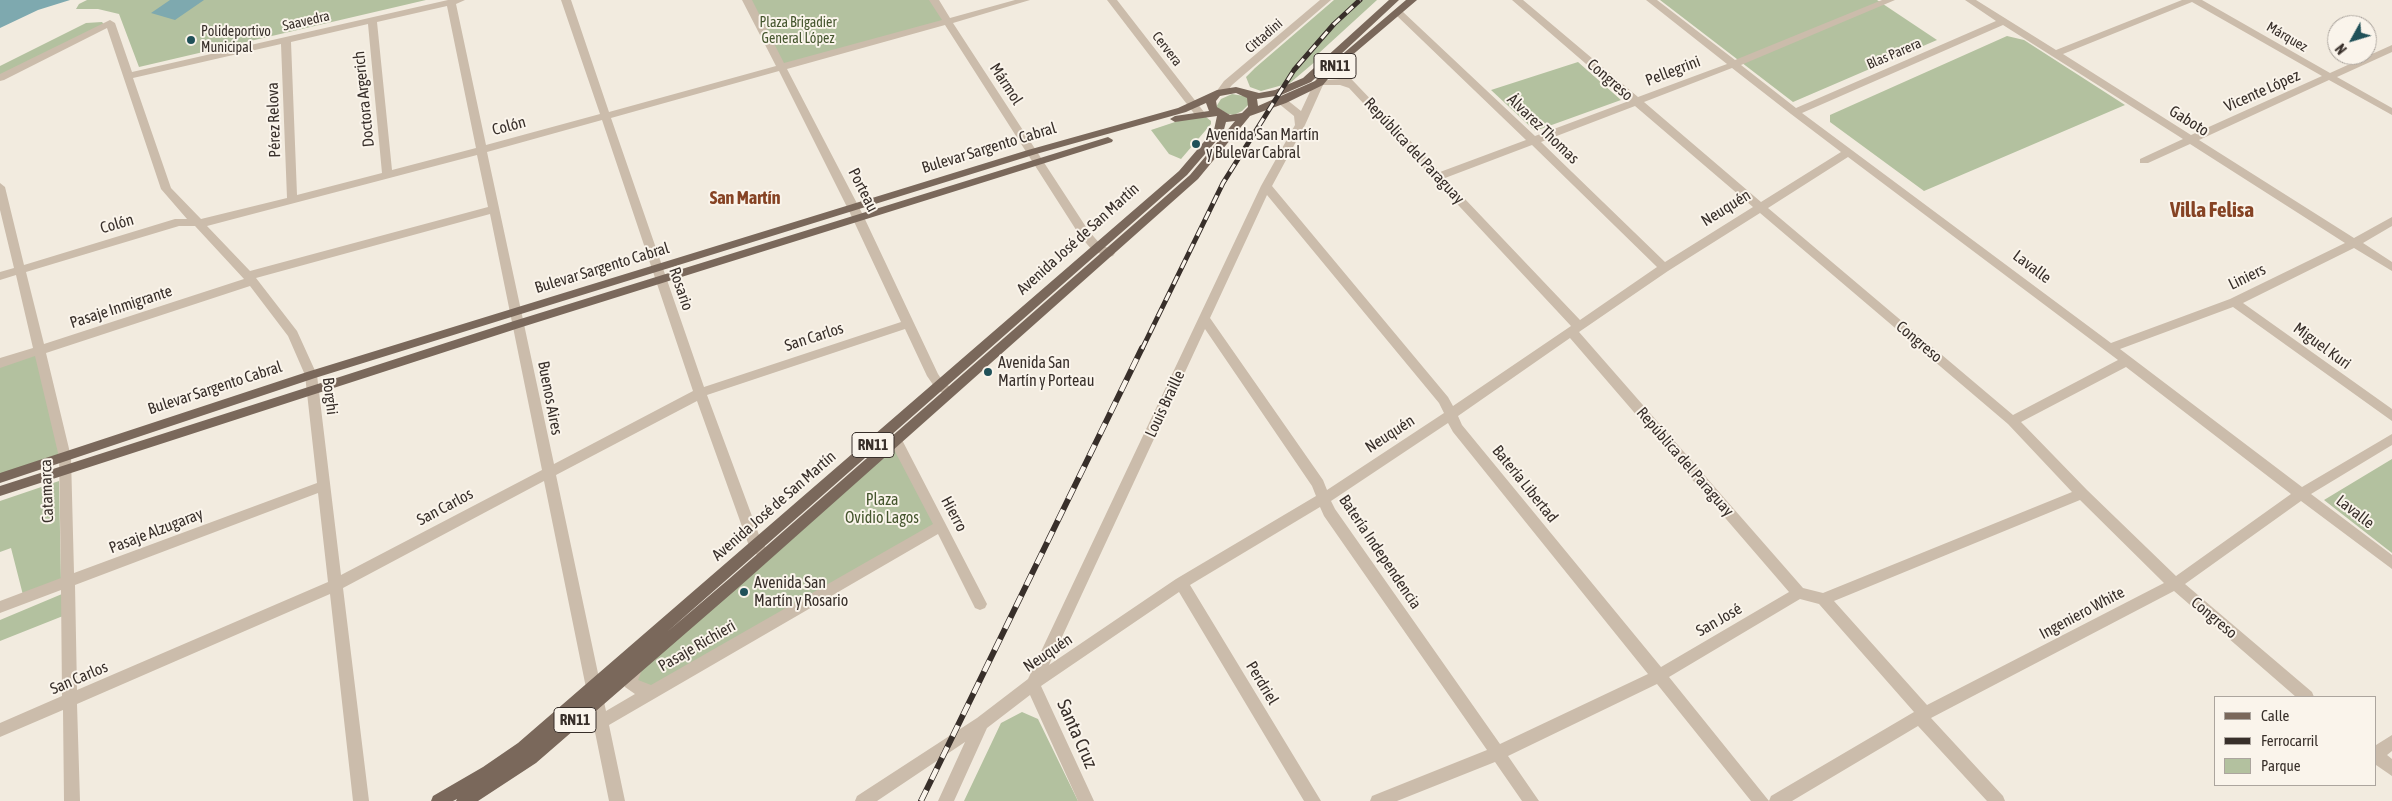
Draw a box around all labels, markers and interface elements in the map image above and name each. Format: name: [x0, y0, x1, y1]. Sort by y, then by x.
street label: Saavedra: [281, 7, 331, 35]
park label: Plaza Brigadier General López: [759, 15, 837, 48]
street label: Cittadini: [1242, 15, 1286, 57]
north arrow: [2327, 15, 2377, 65]
street label: Márquez: [2263, 19, 2311, 55]
place label: Polideportivo Municipal: [201, 24, 271, 56]
street label: Cervera: [1148, 28, 1186, 70]
marker: Polideportivo Municipal: [185, 34, 197, 46]
street label: Blas Parera: [1864, 35, 1924, 73]
text: N: [2332, 41, 2350, 57]
street label: Doctora Argerich: [349, 50, 379, 148]
street label: Pellegrini: [1643, 52, 1703, 90]
road number: RN11: [1314, 54, 1356, 78]
street label: Congreso: [1583, 55, 1637, 105]
street label: Mármol: [985, 59, 1027, 109]
street label: Vicente López: [2221, 66, 2303, 116]
street label: Pérez Relova: [263, 82, 285, 158]
street label: Álvarez Thomas: [1503, 90, 1583, 168]
street label: República del Paraguay: [1360, 94, 1468, 208]
street label: Gaboto: [2166, 101, 2212, 141]
street label: Colón: [490, 112, 528, 140]
street label: Bulevar Sargento Cabral: [919, 118, 1059, 178]
place label: Avenida San Martín y Bulevar Cabral: [1206, 125, 1319, 163]
marker: Avenida San Martín y Bulevar Cabral: [1190, 138, 1202, 150]
street label: Porteau: [844, 165, 882, 215]
street label: Avenida José de San Martín: [1013, 179, 1143, 299]
street label: Neuquén: [1698, 185, 1754, 231]
district label: San Martín: [710, 187, 780, 209]
district label: Villa Felisa: [2170, 197, 2254, 223]
street label: Colón: [98, 210, 136, 238]
street label: Bulevar Sargento Cabral: [532, 238, 672, 298]
street label: Lavalle: [2009, 246, 2055, 288]
street label: Liniers: [2225, 260, 2269, 294]
street label: Rosario: [665, 265, 697, 313]
street label: Pasaje Inmigrante: [67, 281, 175, 333]
street label: Congreso: [1892, 317, 1946, 367]
street label: San Carlos: [782, 318, 846, 356]
street label: Miguel Kuri: [2289, 319, 2355, 373]
place label: Avenida San Martín y Porteau: [998, 353, 1094, 391]
street label: Bulevar Sargento Cabral: [146, 357, 284, 419]
street label: Buenos Aires: [533, 359, 567, 437]
marker: Avenida San Martín y Porteau: [982, 366, 994, 378]
street label: Louis Braille: [1141, 367, 1189, 441]
street label: Borghi: [318, 376, 342, 416]
street label: República del Paraguay: [1632, 403, 1738, 521]
street label: Neuquén: [1362, 411, 1418, 457]
road number: RN11: [852, 432, 894, 458]
street label: Batería Libertad: [1488, 442, 1562, 526]
street label: Avenida José de San Martín: [708, 447, 840, 565]
street label: Catamarca: [36, 459, 58, 523]
street label: San Carlos: [414, 484, 476, 530]
park label: Plaza Ovidio Lagos: [845, 490, 919, 528]
street label: Batería Independencia: [1335, 491, 1425, 613]
street label: Lavalle: [2332, 491, 2378, 533]
street label: Hierro: [937, 493, 971, 535]
street label: Pasaje Alzugaray: [106, 504, 206, 558]
place label: Avenida San Martín y Rosario: [754, 573, 848, 611]
street label: Ingeniero White: [2036, 583, 2128, 643]
marker: Avenida San Martín y Rosario: [738, 586, 750, 598]
street label: Congreso: [2187, 593, 2241, 643]
street label: San José: [1693, 599, 1745, 641]
street label: Pasaje Richieri: [655, 616, 739, 676]
street label: Neuquén: [1020, 630, 1076, 676]
street label: San Carlos: [47, 657, 111, 699]
street label: Perdriel: [1242, 658, 1282, 708]
street label: Santa Cruz: [1052, 696, 1102, 772]
legend: [2214, 696, 2377, 786]
text: Calle: [2261, 707, 2289, 724]
road number: RN11: [554, 708, 596, 732]
text: Ferrocarril: [2261, 732, 2318, 749]
text: Parque: [2261, 757, 2301, 774]

